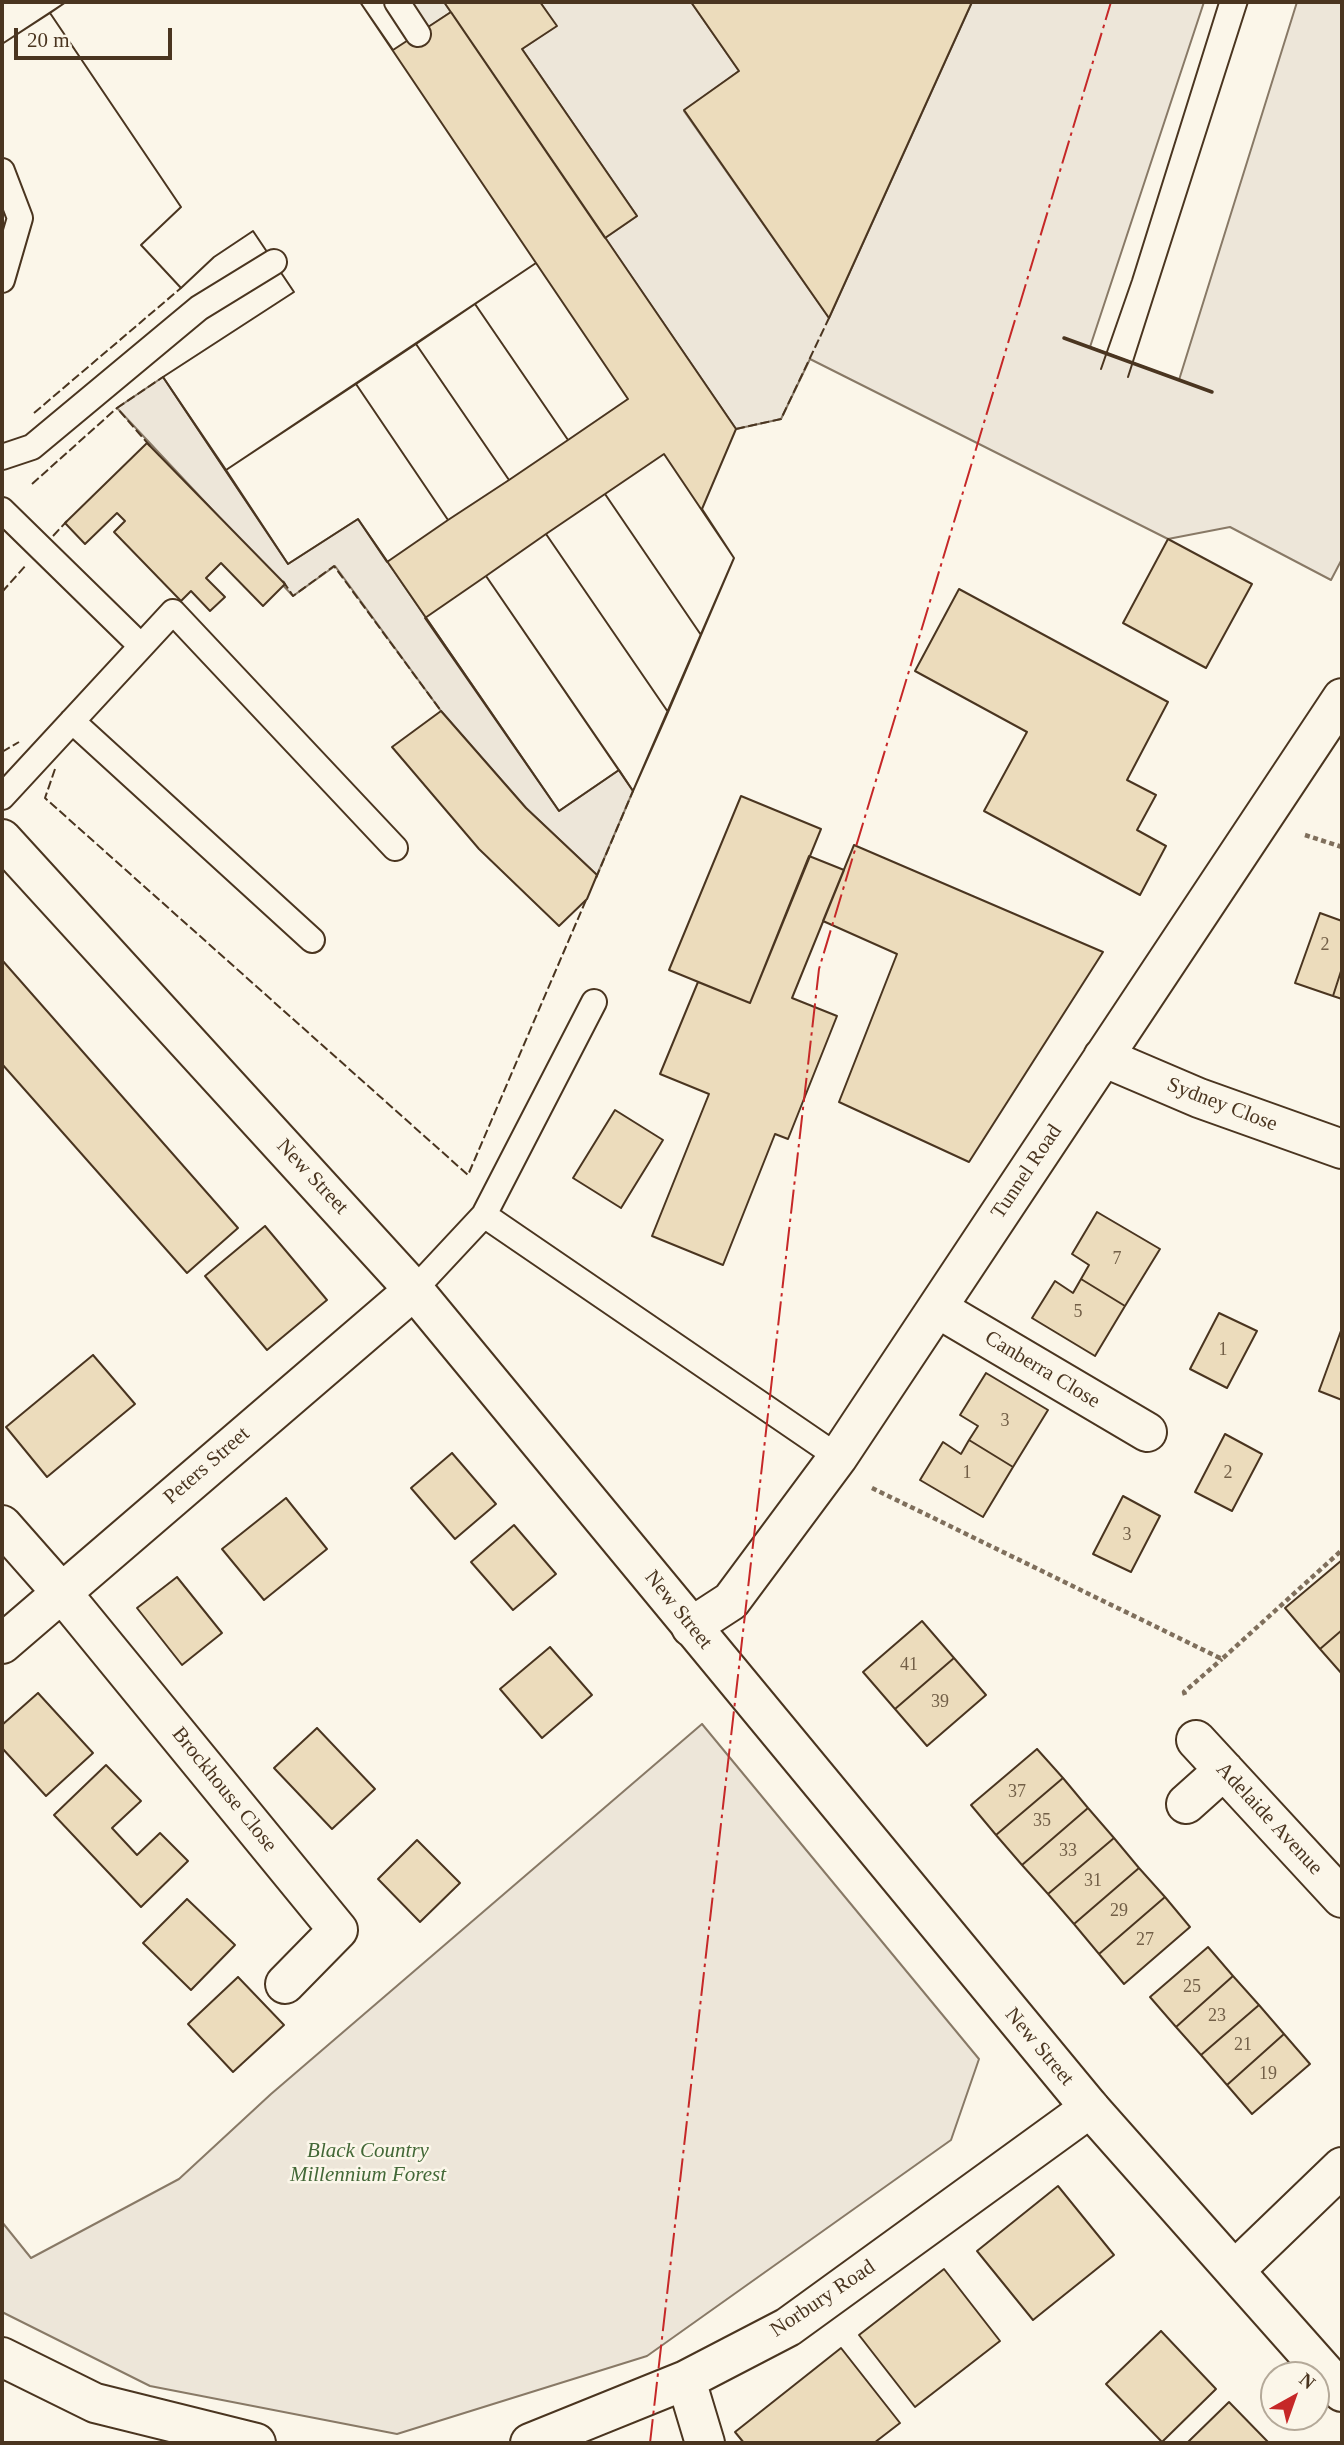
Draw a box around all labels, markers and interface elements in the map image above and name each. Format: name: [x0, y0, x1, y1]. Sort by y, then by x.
scale bar: [18, 14, 175, 58]
text: 20 m: [27, 28, 70, 52]
house number: 2: [1320, 934, 1330, 956]
street label: Sydney Close: [1163, 1072, 1281, 1138]
street label: Tunnel Road: [986, 1120, 1068, 1224]
street label: New Street: [271, 1134, 353, 1220]
house number: 7: [1112, 1248, 1122, 1270]
house number: 5: [1074, 1301, 1082, 1323]
street label: Canberra Close: [980, 1326, 1104, 1414]
house number: 1: [1218, 1339, 1228, 1361]
house number: 3: [1001, 1410, 1010, 1432]
street label: Peters Street: [159, 1422, 255, 1510]
house number: 1: [962, 1462, 972, 1484]
house number: 2: [1224, 1462, 1232, 1484]
house number: 3: [1122, 1524, 1132, 1546]
street label: New Street: [639, 1566, 717, 1654]
house number: 41: [900, 1654, 918, 1676]
house number: 39: [931, 1691, 949, 1713]
street label: Brockhouse Close: [166, 1722, 282, 1858]
street label: Adelaide Avenue: [1210, 1757, 1328, 1881]
house number: 37: [1008, 1781, 1026, 1803]
house number: 35: [1033, 1810, 1051, 1832]
house number: 33: [1059, 1840, 1077, 1862]
house number: 31: [1084, 1870, 1102, 1892]
house number: 29: [1110, 1900, 1128, 1922]
house number: 27: [1136, 1929, 1154, 1951]
house number: 25: [1183, 1976, 1201, 1998]
street label: New Street: [999, 2003, 1079, 2091]
house number: 23: [1208, 2005, 1226, 2027]
house number: 21: [1234, 2034, 1252, 2056]
house number: 19: [1259, 2063, 1277, 2085]
park label: Black Country Millennium Forest: [290, 2138, 446, 2188]
street label: Norbury Road: [766, 2255, 880, 2343]
north arrow: [1260, 2361, 1330, 2431]
text: N: [1296, 2369, 1320, 2394]

